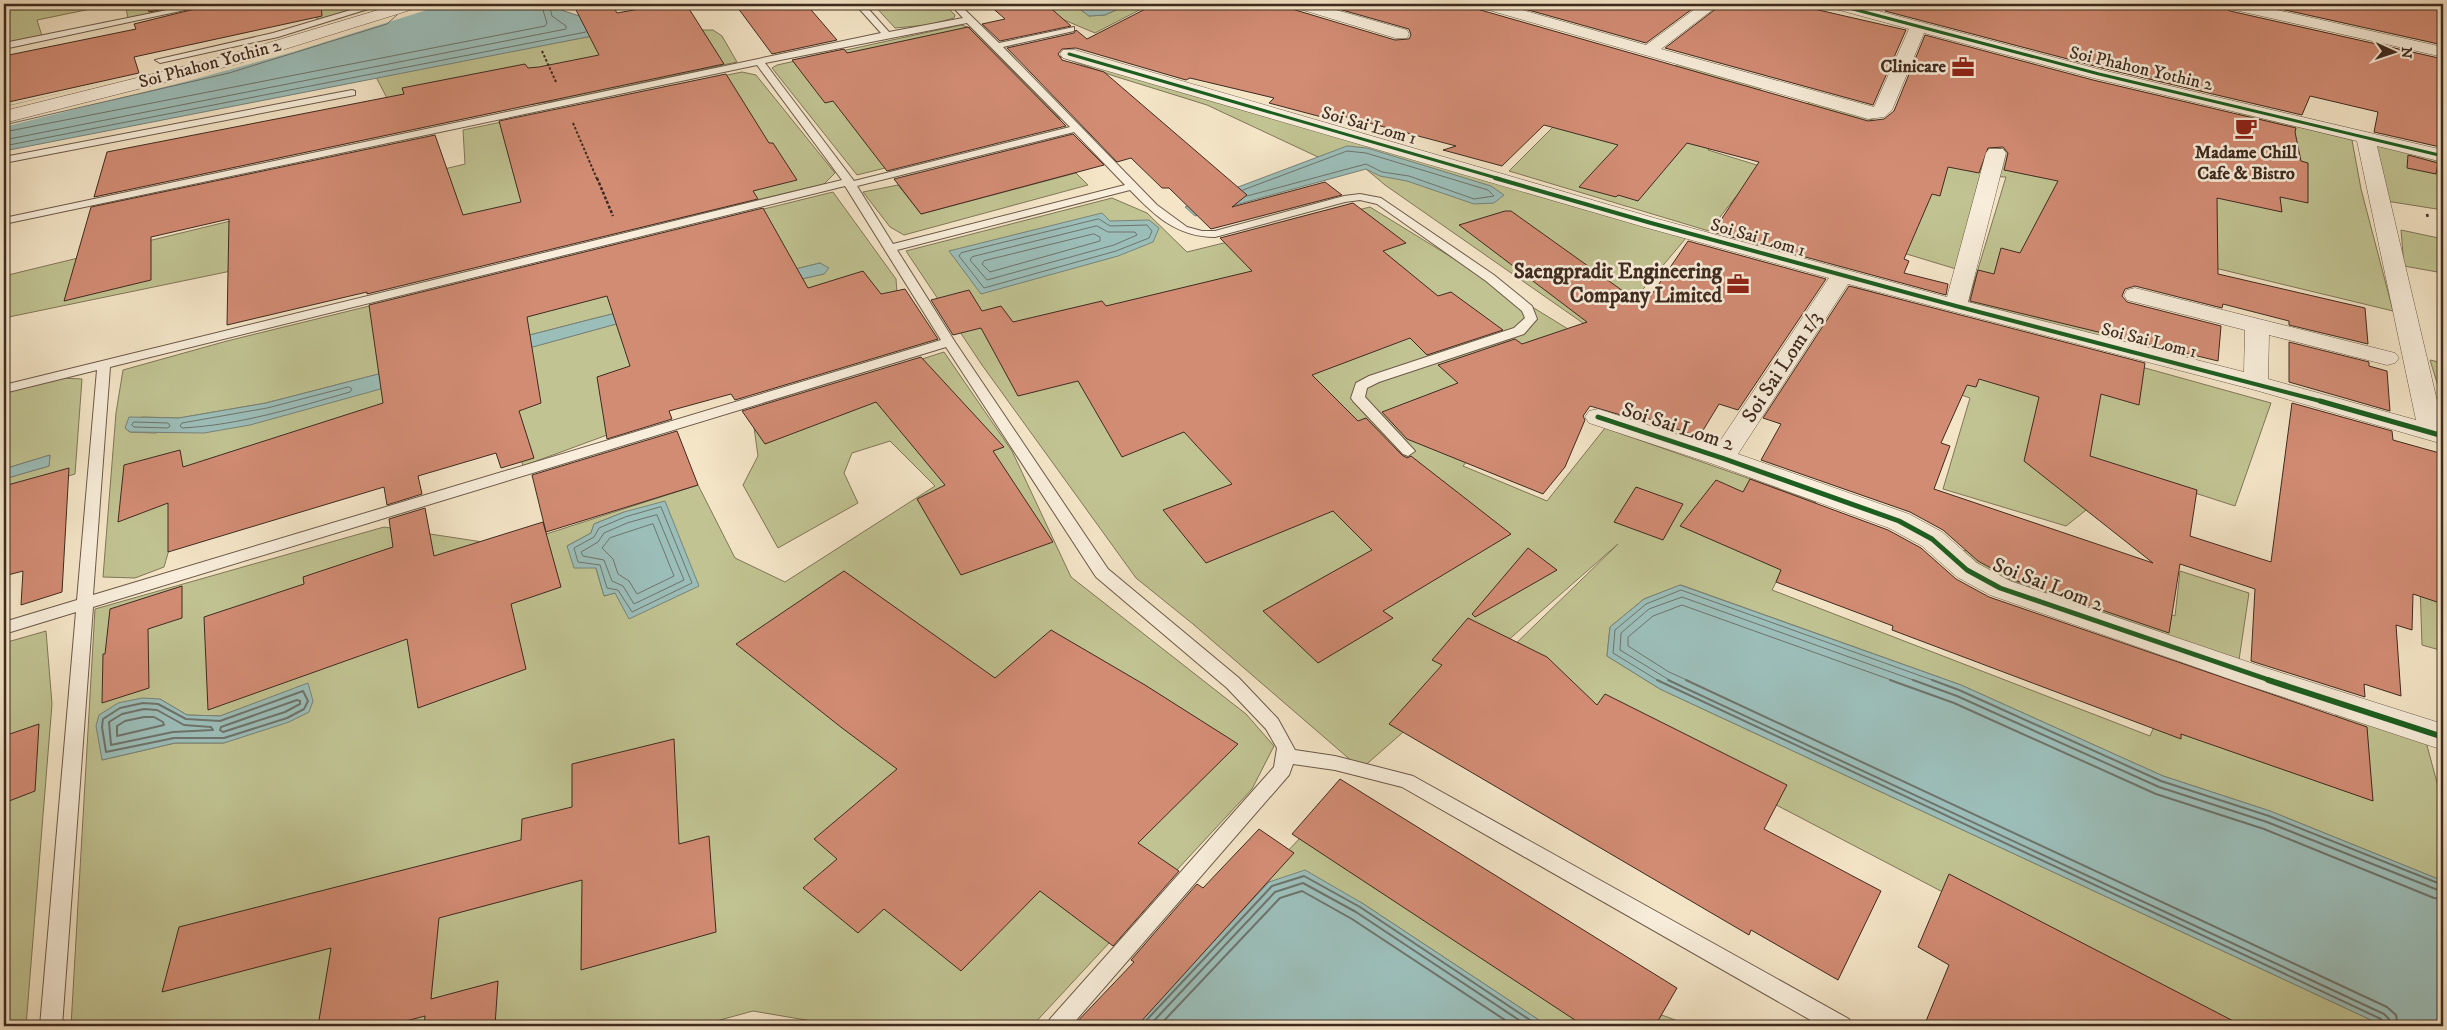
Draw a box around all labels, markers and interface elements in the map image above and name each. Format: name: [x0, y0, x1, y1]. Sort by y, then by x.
north arrow: [2370, 28, 2420, 78]
street label: Soi Phahon Yothin 2: [136, 34, 284, 94]
street label: Soi Phahon Yothin 2: [2067, 42, 2215, 96]
text: N: [2397, 46, 2415, 59]
office icon: Clinicare: [1950, 54, 1976, 80]
place label: Clinicare: [1880, 56, 1947, 78]
street label: Soi Sai Lom 1: [1319, 102, 1419, 150]
cafe icon: Madame Chill Cafe & Bistro: [2233, 115, 2259, 141]
place label: Madame Chill Cafe & Bistro: [2195, 142, 2298, 185]
street label: Soi Sai Lom 1: [1708, 214, 1808, 262]
place label: Saengpradit Engineering Company Limited: [1514, 259, 1723, 309]
office icon: Saengpradit Engineering Company Limited: [1725, 271, 1751, 297]
street label: Soi Sai Lom 1/3: [1736, 306, 1828, 428]
street label: Soi Sai Lom 1: [2099, 318, 2199, 364]
street label: Soi Sai Lom 2: [1618, 397, 1738, 458]
street label: Soi Sai Lom 2: [1989, 552, 2108, 618]

